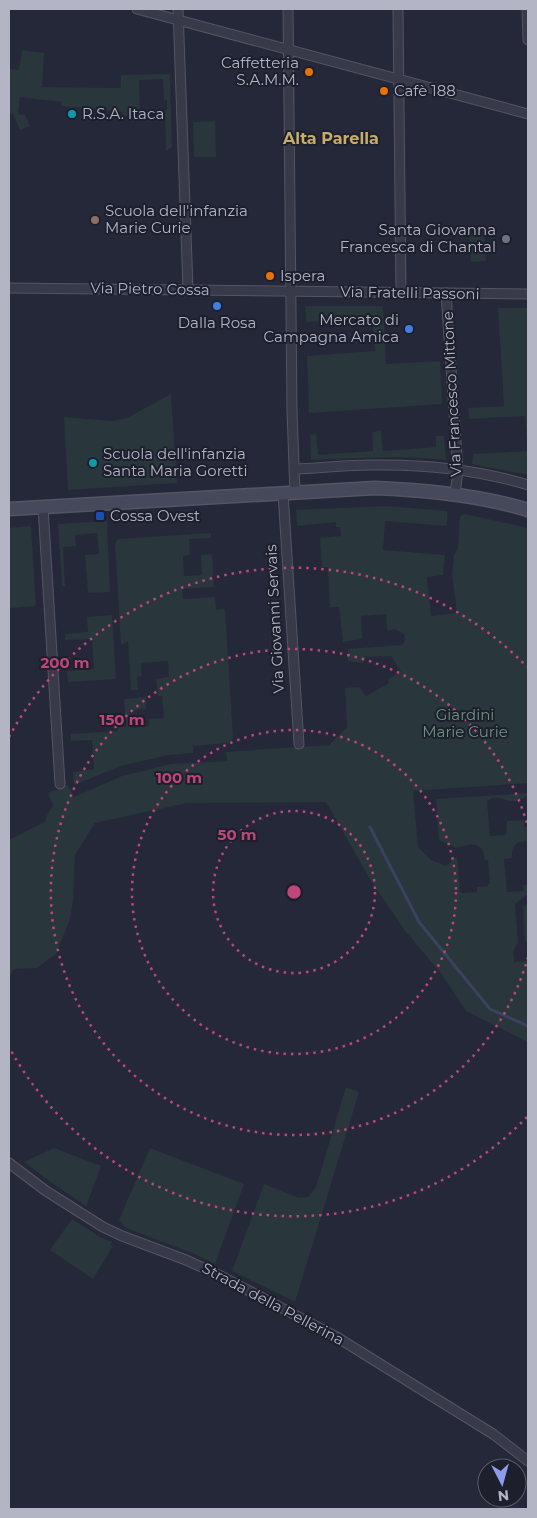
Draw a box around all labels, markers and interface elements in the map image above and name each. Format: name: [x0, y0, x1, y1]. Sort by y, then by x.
place label: Caffetteria S.A.M.M.: [221, 53, 299, 89]
marker: Caffetteria S.A.M.M.: [303, 66, 315, 78]
place label: Cafè 188: [394, 81, 456, 100]
marker: Cafè 188: [378, 85, 390, 97]
place label: R.S.A. Itaca: [82, 104, 164, 123]
marker: R.S.A. Itaca: [66, 108, 78, 120]
district label: Alta Parella: [282, 129, 379, 148]
place label: Scuola dell'infanzia Marie Curie: [105, 201, 248, 237]
marker: Scuola dell'infanzia Marie Curie: [89, 214, 101, 226]
place label: Santa Giovanna Francesca di Chantal: [340, 220, 496, 256]
marker: Santa Giovanna Francesca di Chantal: [500, 233, 512, 245]
place label: Ispera: [280, 266, 325, 285]
marker: Ispera: [264, 270, 276, 282]
street label: Via Pietro Cossa: [90, 278, 210, 299]
street label: Via Fratelli Passoni: [340, 282, 480, 303]
marker: Dalla Rosa: [211, 300, 223, 312]
place label: Mercato di Campagna Amica: [264, 310, 399, 346]
street label: Via Francesco Mittone: [438, 311, 465, 477]
place label: Dalla Rosa: [178, 313, 256, 332]
marker: Mercato di Campagna Amica: [403, 323, 415, 335]
place label: Scuola dell'infanzia Santa Maria Goretti: [103, 444, 248, 480]
marker: Scuola dell'infanzia Santa Maria Goretti: [87, 457, 99, 469]
place label: Cossa Ovest: [110, 506, 200, 525]
marker: Cossa Ovest: [94, 510, 106, 522]
street label: Via Giovanni Servais: [261, 544, 288, 694]
text: 200 m: [40, 653, 90, 672]
park label: Giardini Marie Curie: [422, 705, 508, 741]
text: 150 m: [100, 710, 144, 729]
text: 100 m: [156, 768, 202, 787]
text: 50 m: [217, 825, 257, 844]
centre of rings: [285, 883, 303, 901]
street label: Strada della Pellerina: [199, 1258, 348, 1349]
north arrow: [477, 1458, 527, 1508]
text: N: [497, 1486, 510, 1505]

